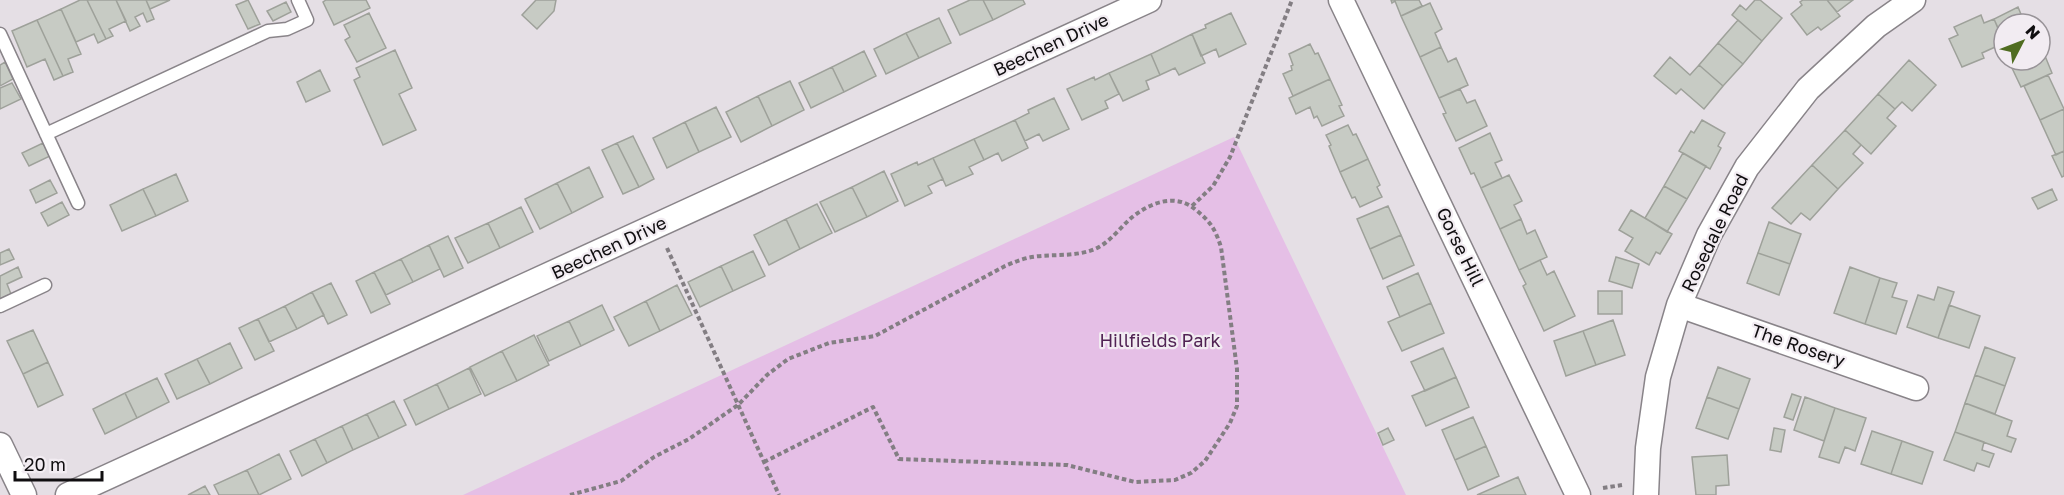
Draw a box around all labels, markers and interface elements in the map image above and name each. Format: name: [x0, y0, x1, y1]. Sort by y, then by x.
street label: Beechen Drive: [990, 8, 1112, 80]
north arrow: [1992, 12, 2052, 72]
text: N: [2022, 21, 2045, 43]
street label: Rosedale Road: [1676, 170, 1752, 295]
street label: Gorse Hill: [1432, 204, 1490, 290]
street label: Beechen Drive: [548, 211, 670, 283]
street label: The Rosery: [1749, 319, 1848, 371]
park label: Hillfields Park: [1099, 329, 1221, 351]
scale bar: [15, 444, 102, 482]
text: 20 m: [24, 453, 66, 475]

